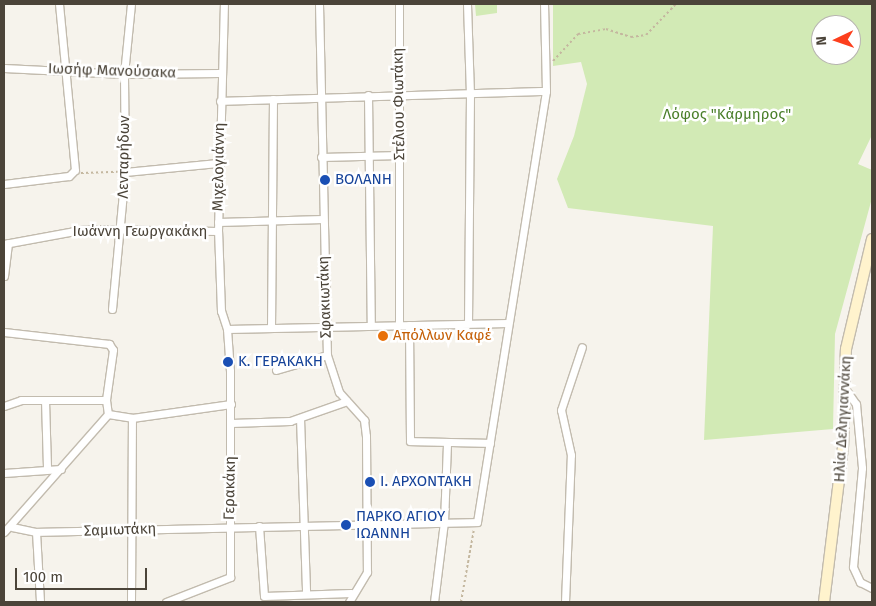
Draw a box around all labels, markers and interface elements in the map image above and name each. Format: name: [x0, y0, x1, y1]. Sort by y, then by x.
north arrow: [811, 15, 861, 65]
text: N: [813, 36, 830, 46]
street label: Στέλιου Φιωτάκη: [389, 47, 409, 161]
street label: Ιωσήφ Μανούσακα: [48, 60, 176, 82]
park label: Λόφος "Κάρμηρος": [663, 106, 791, 124]
street label: Λενταρήδων: [114, 115, 134, 199]
street label: Μιχελογιάννη: [209, 122, 229, 212]
place label: ΒΟΛΑΝΗ: [335, 171, 392, 189]
marker: ΒΟΛΑΝΗ: [319, 174, 331, 186]
street label: Ιωάννη Γεωργακάκη: [73, 223, 207, 241]
street label: Σφακιωτάκη: [315, 255, 335, 339]
place label: Απόλλων Καφέ: [393, 327, 492, 345]
marker: Απόλλων Καφέ: [377, 330, 389, 342]
place label: Κ. ΓΕΡΑΚΑΚΗ: [238, 353, 323, 371]
street label: Ηλία Δεληγιαννάκη: [831, 355, 855, 483]
marker: Κ. ΓΕΡΑΚΑΚΗ: [222, 356, 234, 368]
street label: Γερακάκη: [220, 456, 240, 520]
place label: Ι. ΑΡΧΟΝΤΑΚΗ: [380, 473, 472, 491]
marker: Ι. ΑΡΧΟΝΤΑΚΗ: [364, 476, 376, 488]
place label: ΠΑΡΚΟ ΑΓΙΟΥ ΙΩΑΝΝΗ: [356, 507, 445, 542]
marker: ΠΑΡΚΟ ΑΓΙΟΥ ΙΩΑΝΝΗ: [340, 519, 352, 531]
street label: Σαμιωτάκη: [83, 520, 157, 540]
scale bar: [18, 558, 150, 590]
text: 100 m: [23, 568, 63, 586]

